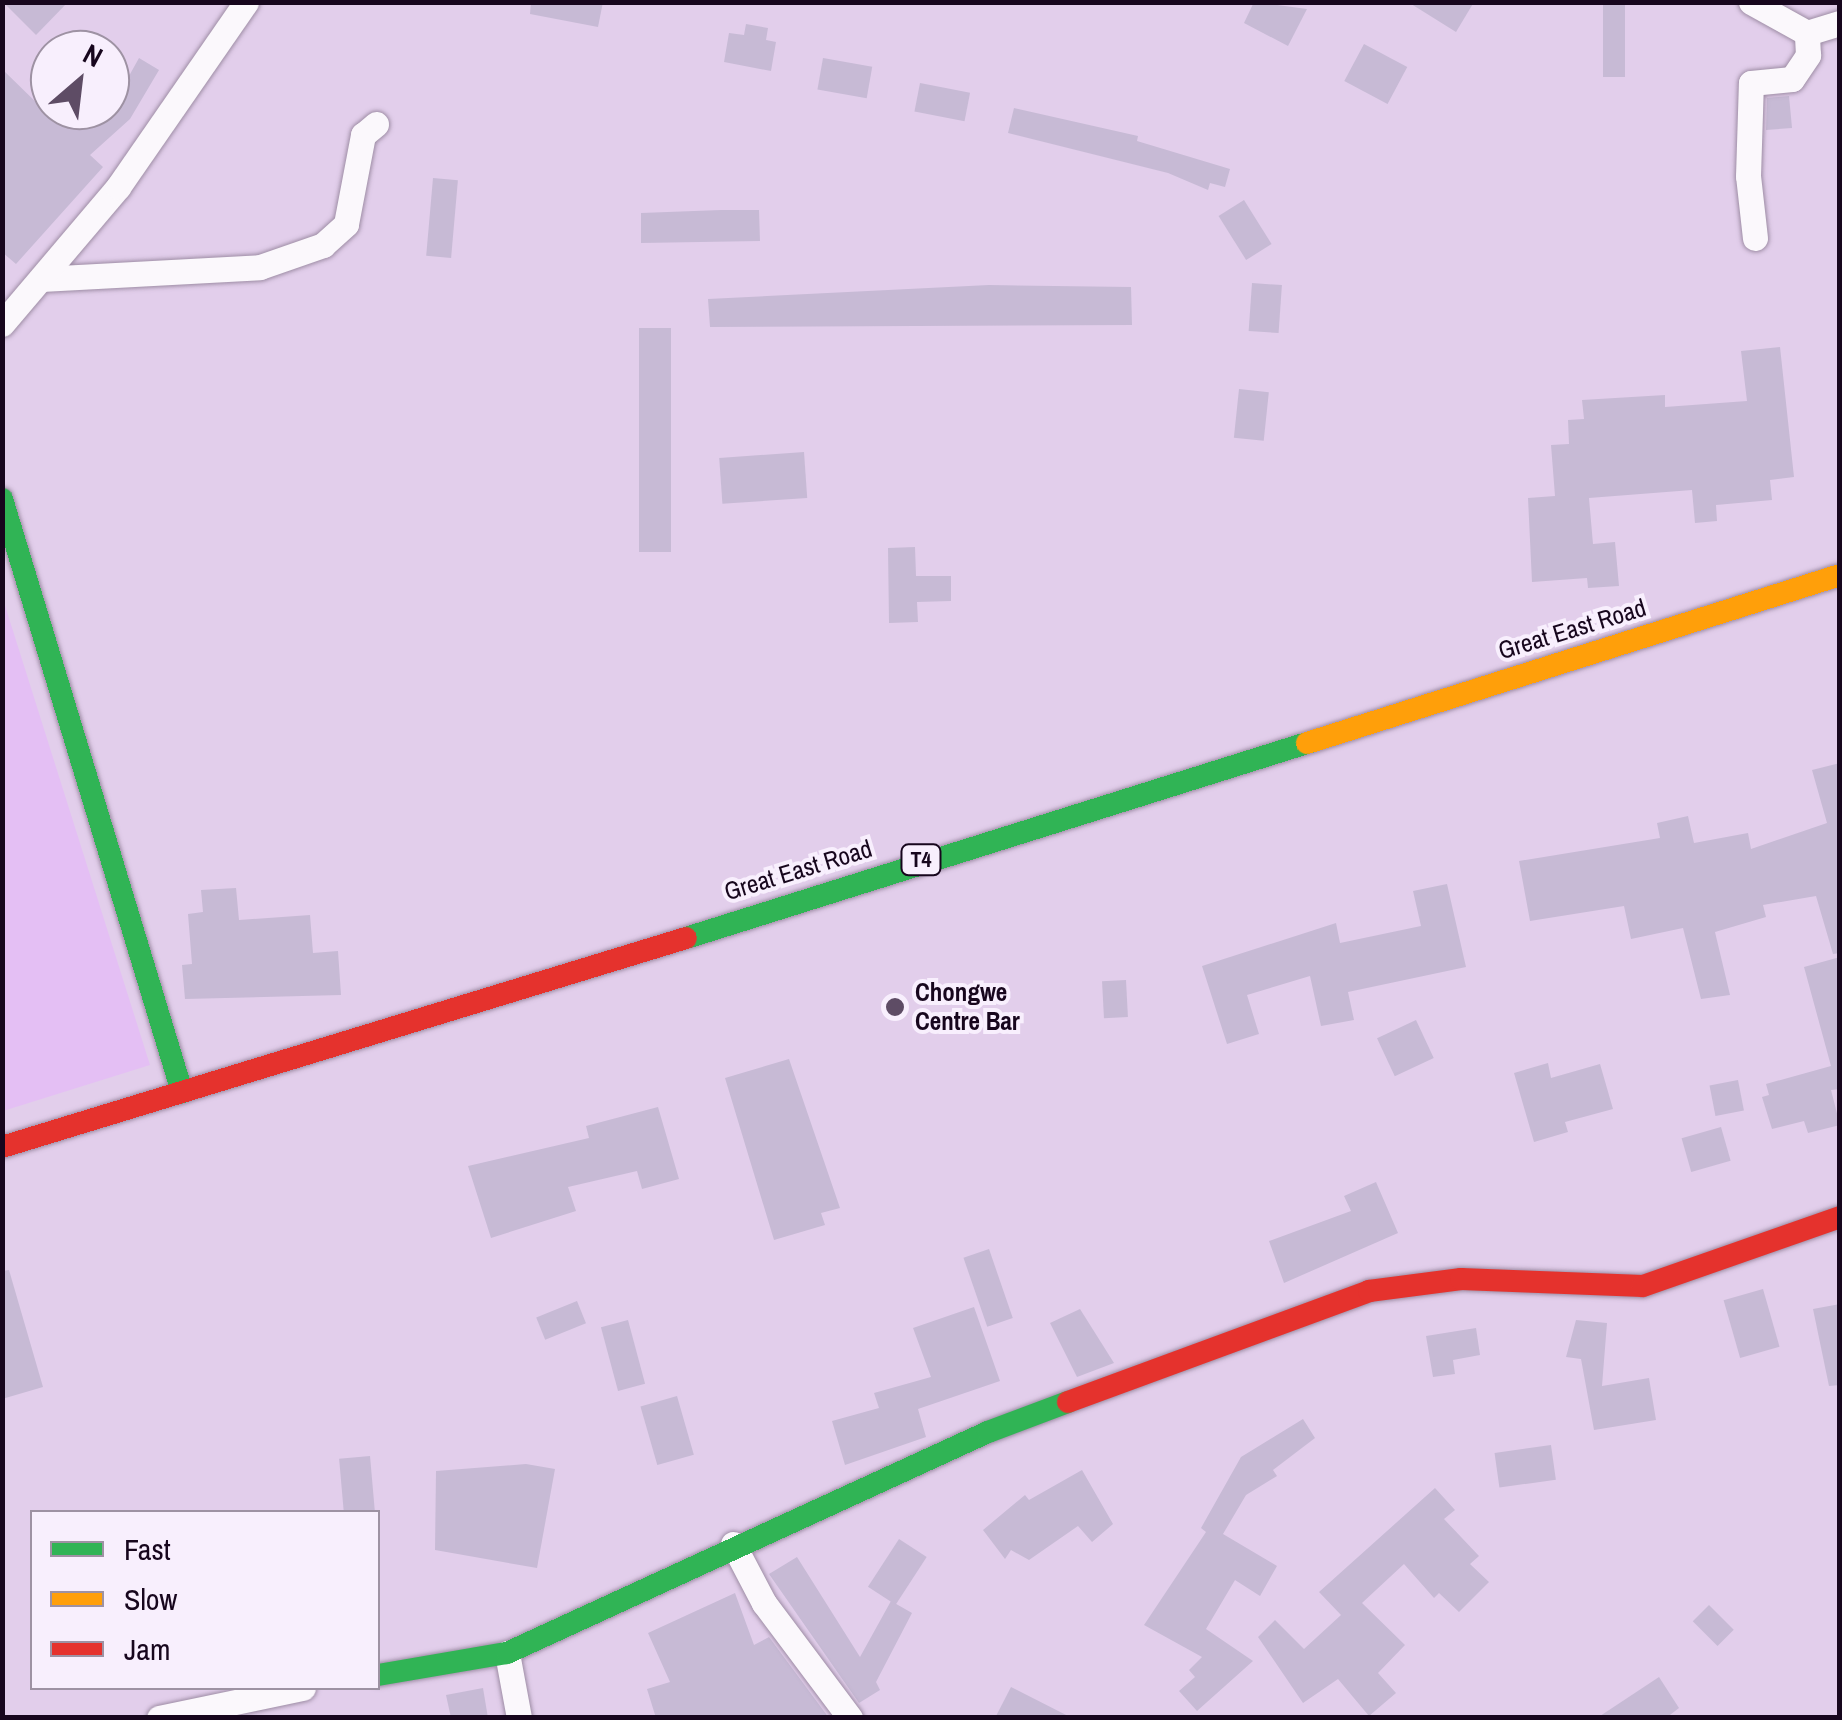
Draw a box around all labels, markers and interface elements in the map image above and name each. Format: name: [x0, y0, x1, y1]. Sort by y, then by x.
north arrow: [30, 30, 130, 130]
text: N: [77, 35, 109, 76]
street label: Great East Road: [1495, 592, 1649, 666]
street label: Great East Road: [721, 833, 875, 907]
road number: T4: [898, 843, 944, 877]
place label: Chongwe Centre Bar: [915, 978, 1020, 1037]
marker: Chongwe Centre Bar: [884, 996, 906, 1018]
legend: [30, 1510, 380, 1690]
text: Fast: [124, 1529, 171, 1569]
text: Slow: [124, 1579, 177, 1619]
text: Jam: [124, 1629, 170, 1669]

